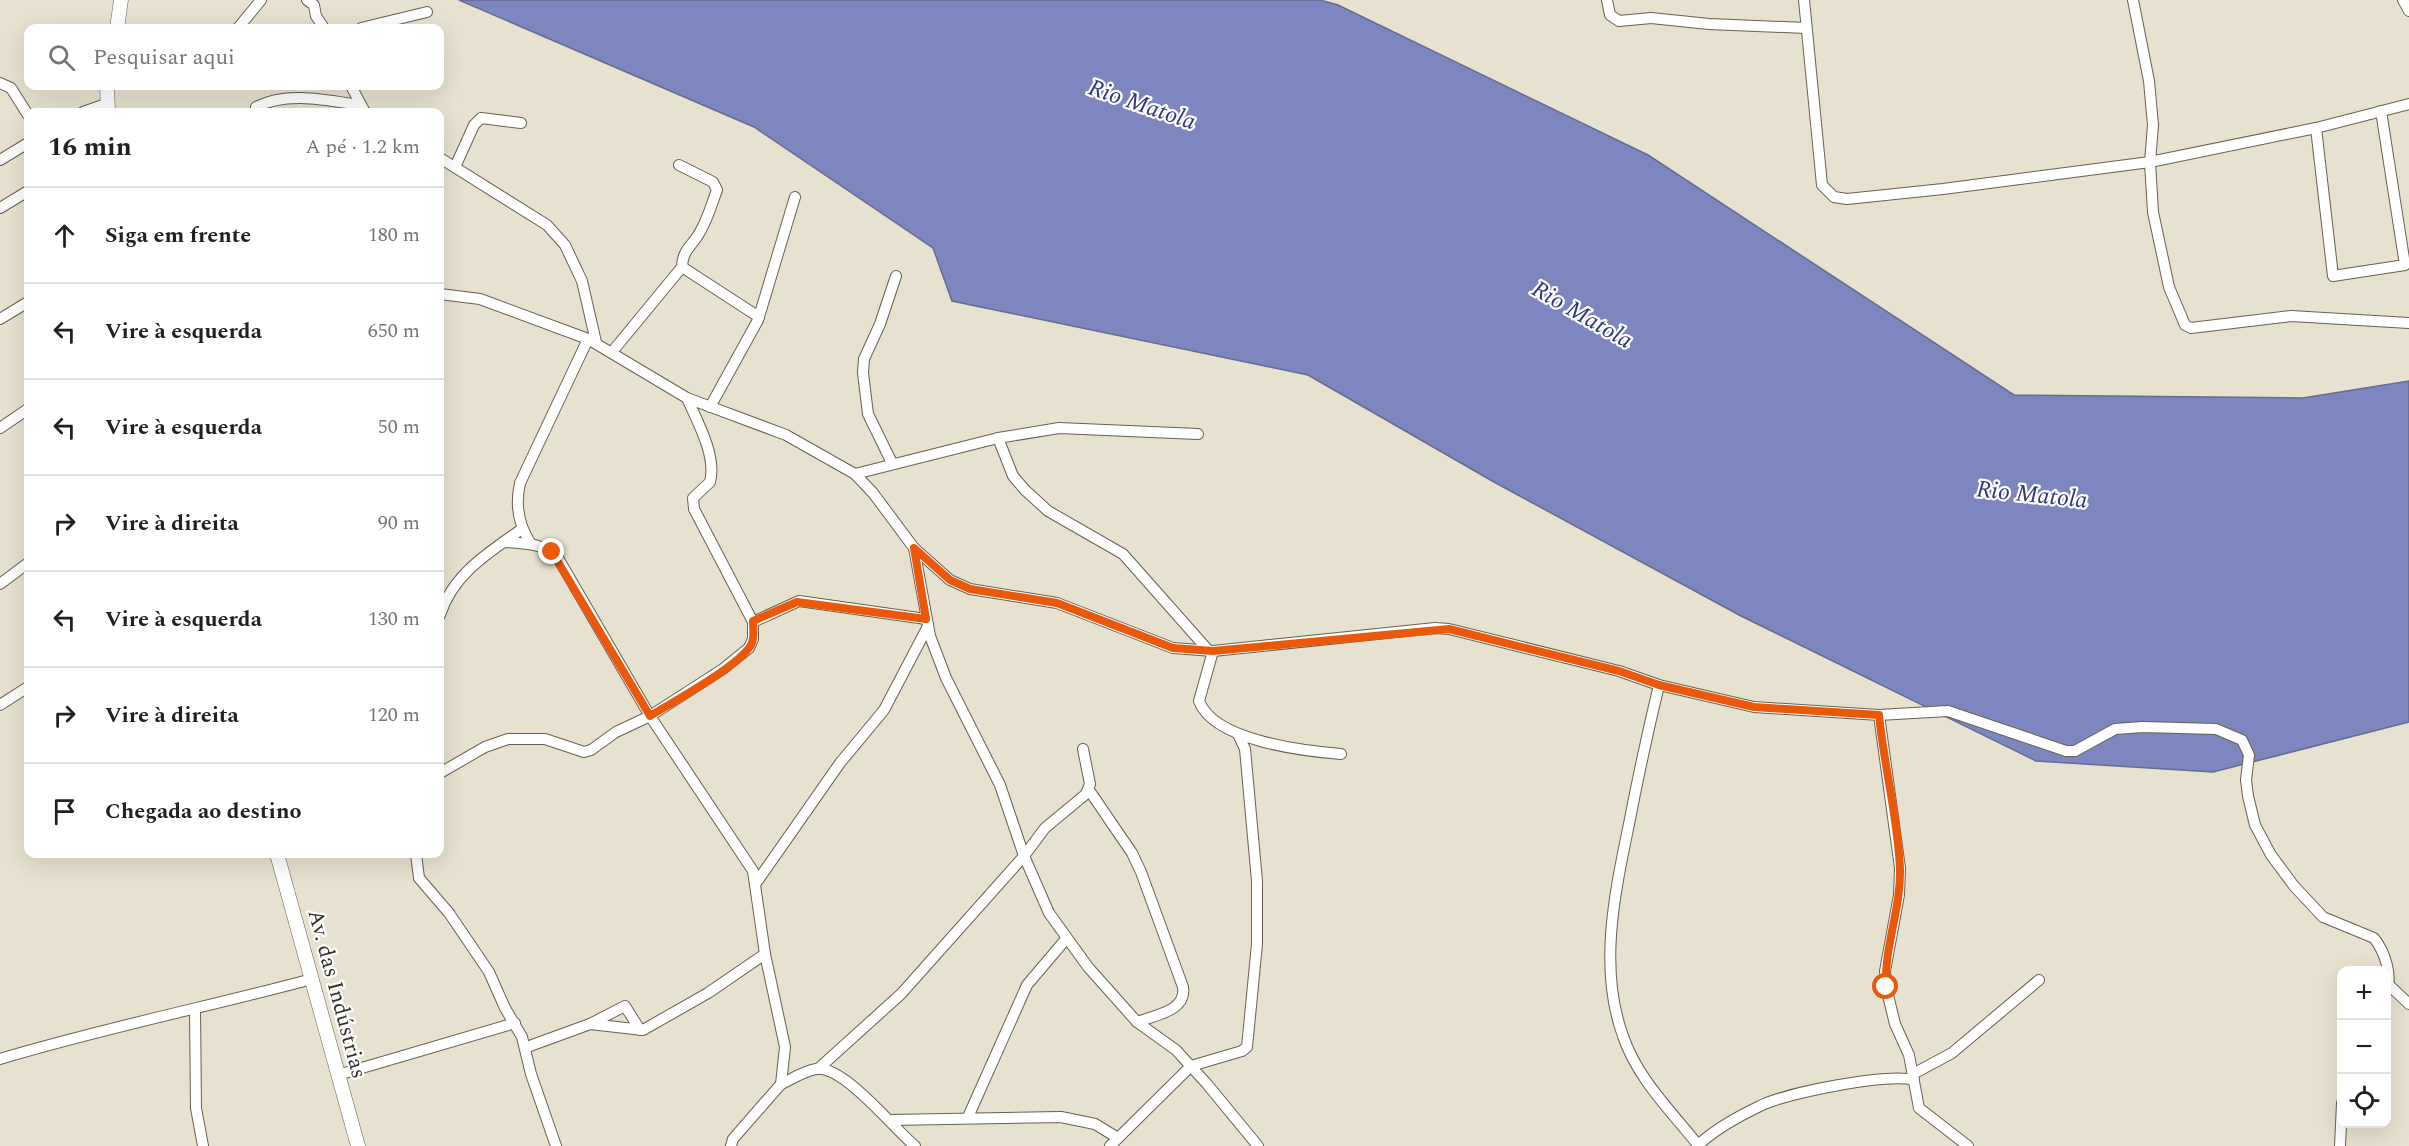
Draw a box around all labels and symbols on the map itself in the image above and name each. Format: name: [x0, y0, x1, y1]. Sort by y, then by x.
water label: Rio Matola: [1083, 70, 1201, 140]
water label: Rio Matola: [1525, 272, 1639, 358]
water label: Rio Matola: [1975, 471, 2089, 519]
route end: [538, 538, 564, 564]
street label: Av. das Indústrias: [299, 906, 375, 1082]
route start: [1872, 973, 1898, 999]

